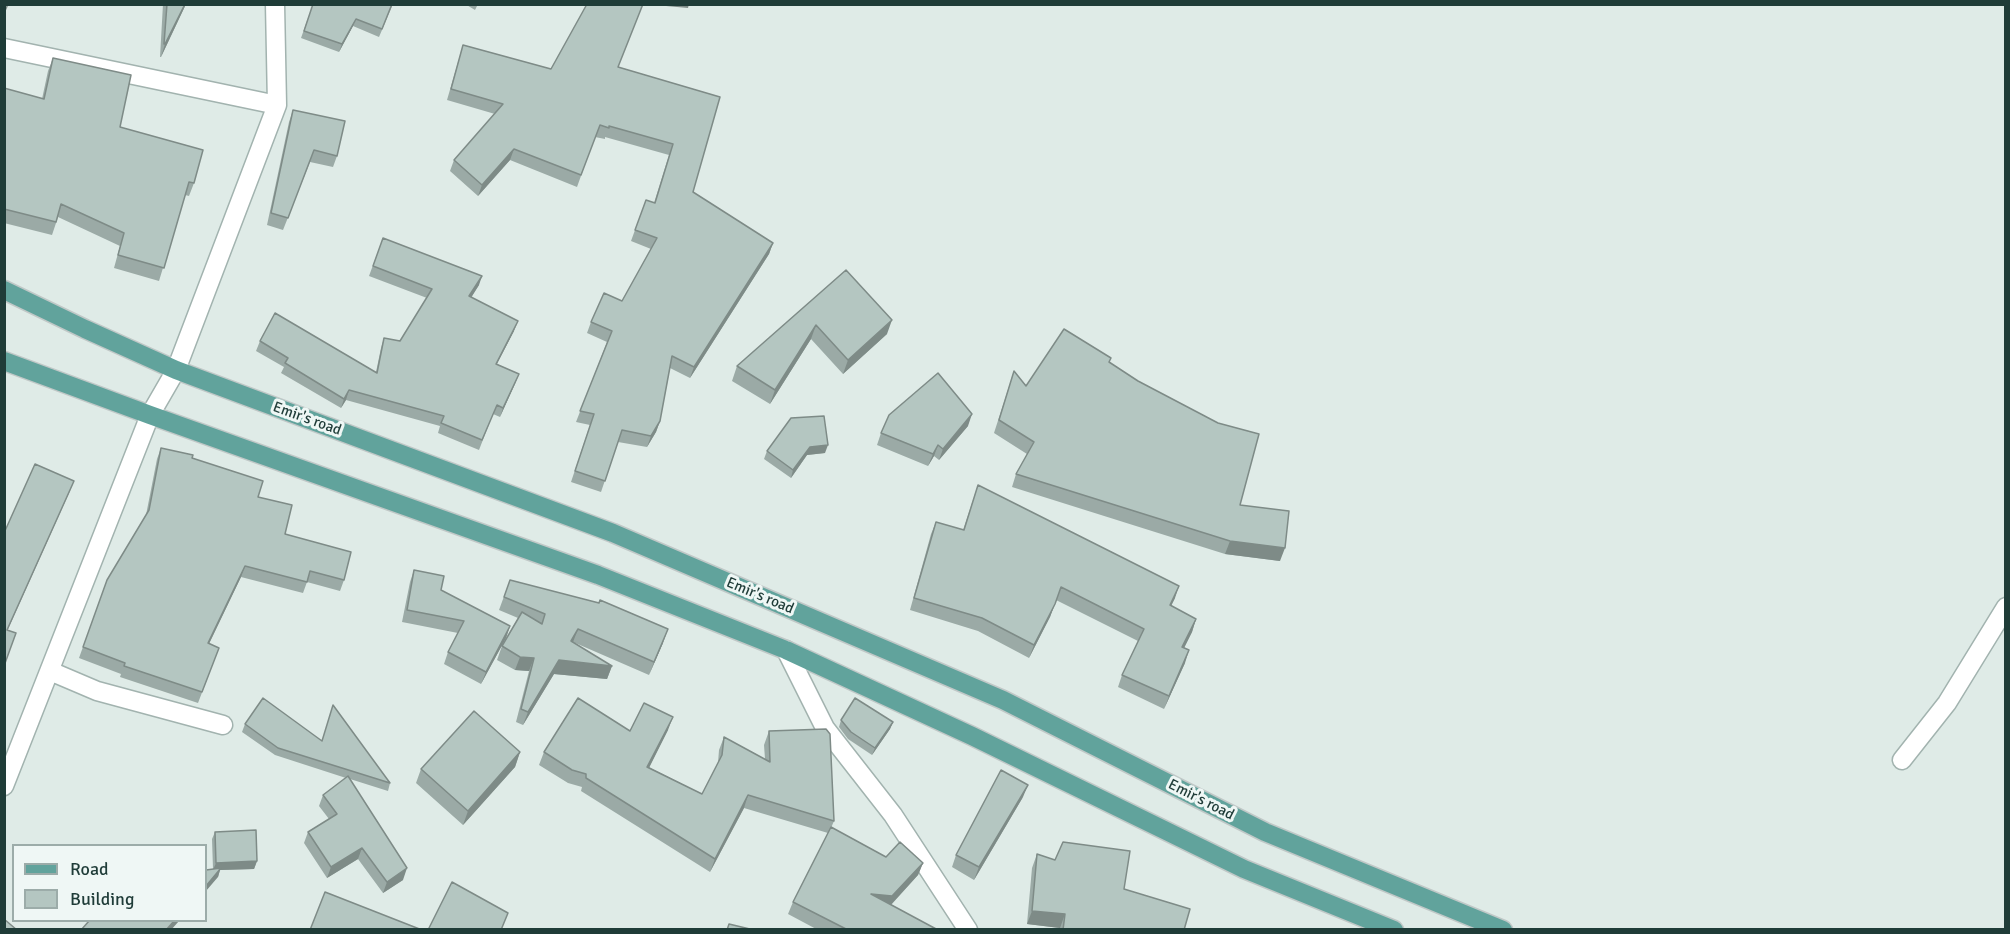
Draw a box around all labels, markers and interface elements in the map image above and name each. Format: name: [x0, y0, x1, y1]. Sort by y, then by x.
street label: Emir's road: [270, 398, 344, 440]
street label: Emir's road: [724, 574, 796, 618]
street label: Emir's road: [1165, 776, 1237, 824]
legend: [12, 844, 207, 922]
text: Road: [70, 858, 109, 880]
text: Building: [70, 888, 134, 910]

